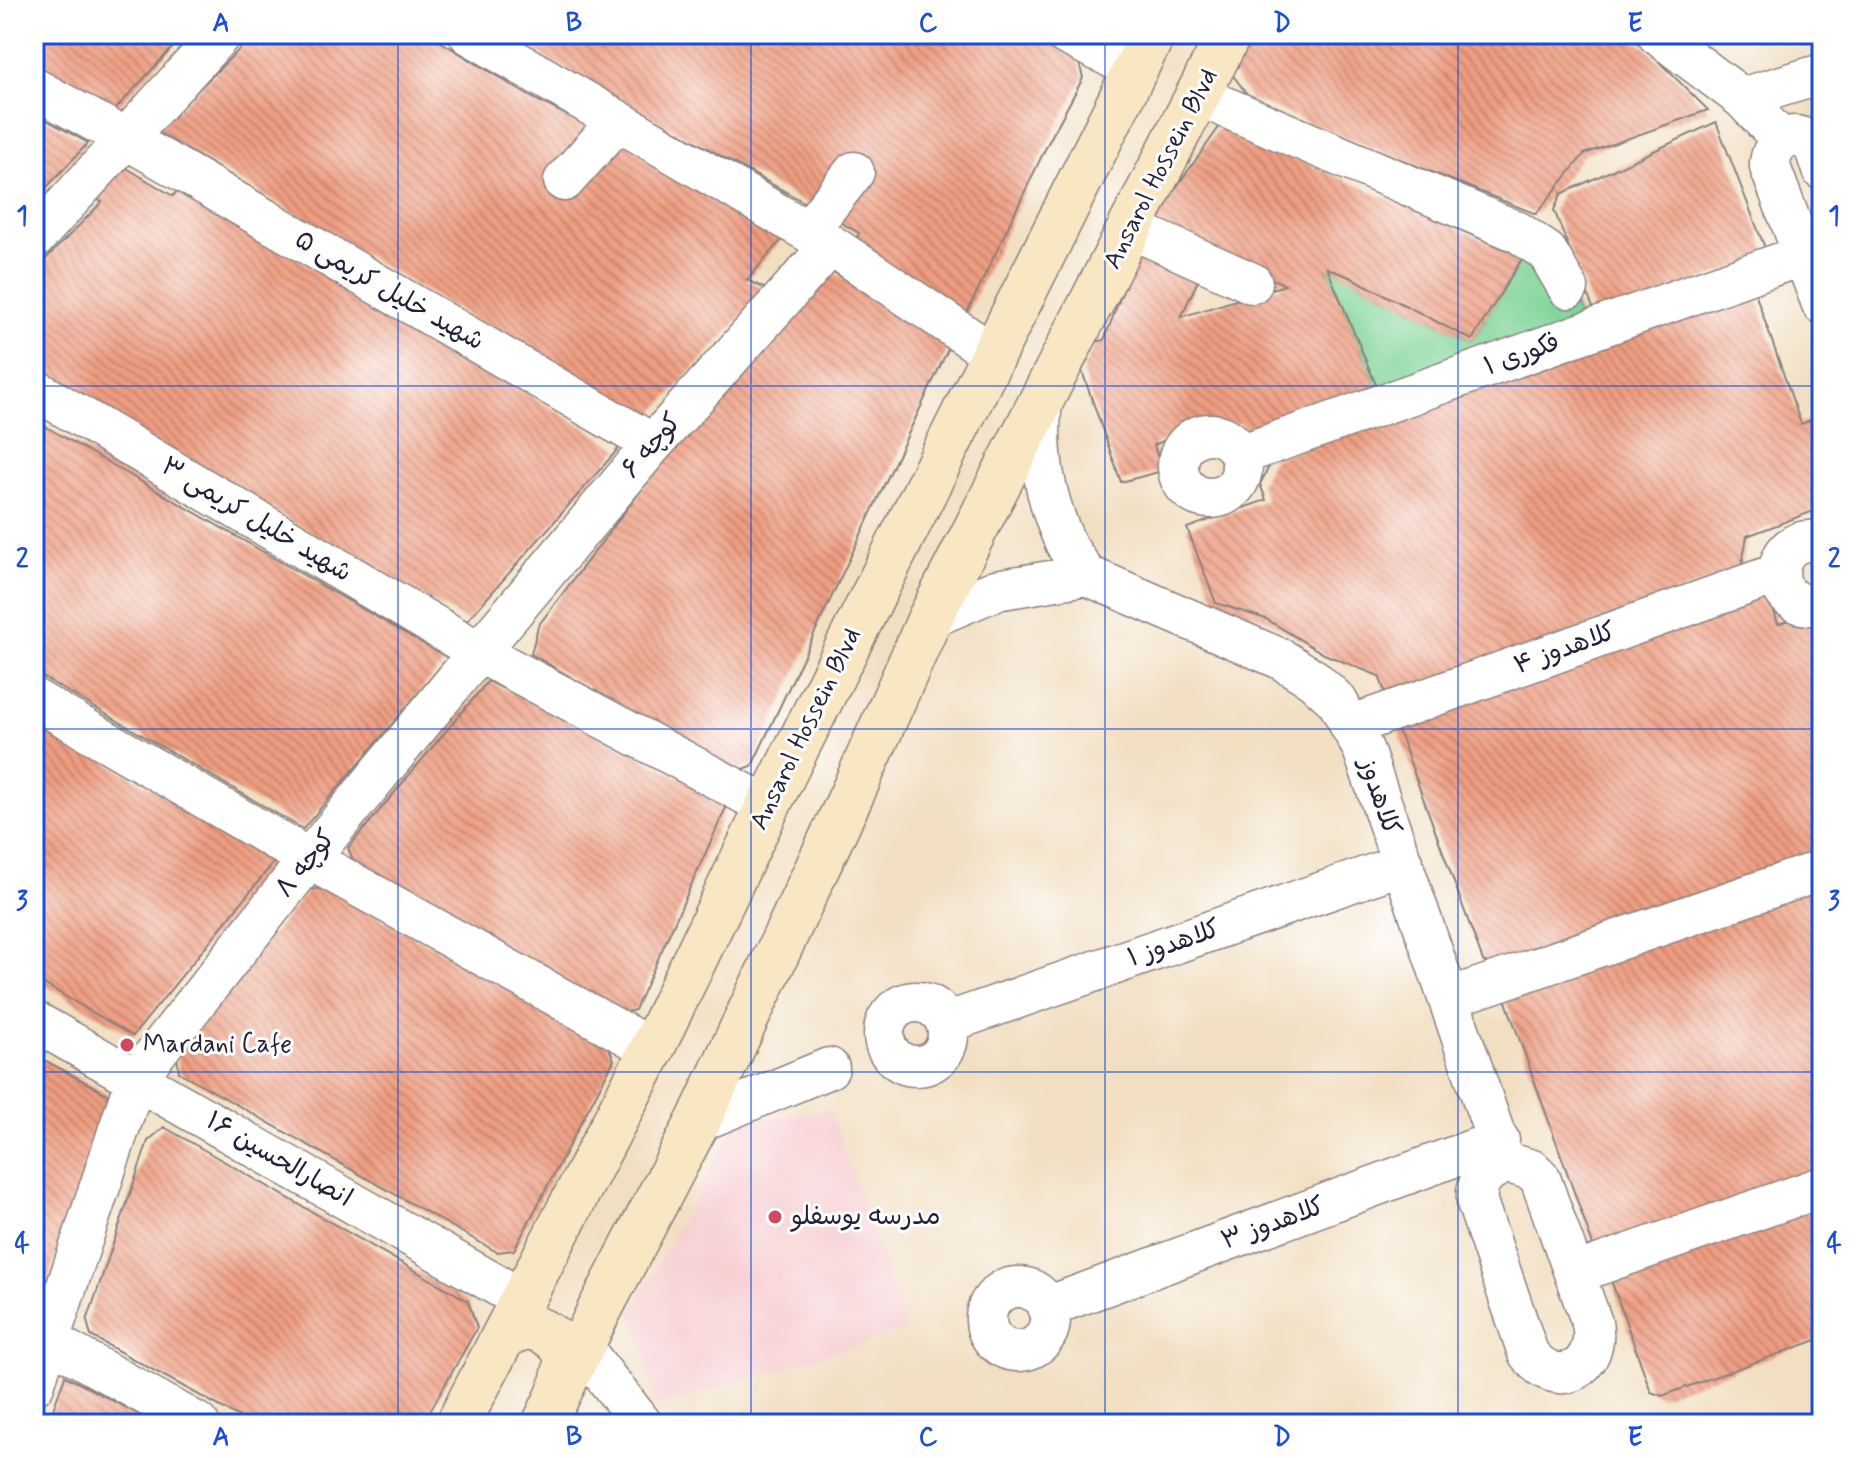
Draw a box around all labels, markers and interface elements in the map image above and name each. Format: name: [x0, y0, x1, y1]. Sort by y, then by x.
text: A: [212, 7, 230, 41]
text: B: [566, 7, 582, 41]
text: C: [919, 7, 938, 41]
text: D: [1273, 7, 1291, 41]
text: E: [1627, 7, 1643, 41]
street label: Ansarol Hossein Blvd: [1096, 63, 1226, 275]
text: 1: [16, 200, 28, 234]
text: 1: [1828, 200, 1840, 234]
street label: شهید خلیل کریمی ۵: [288, 223, 490, 359]
street label: فکوری ۱: [1480, 326, 1564, 384]
street label: کوچه ۶: [614, 406, 690, 486]
street label: شهید خلیل کریمی ۳: [154, 450, 358, 590]
text: 2: [16, 543, 29, 577]
text: 2: [1828, 543, 1841, 577]
street label: کلاهدوز ۴: [1509, 615, 1621, 683]
street label: Ansarol Hossein Blvd: [742, 622, 870, 836]
street label: کلاهدوز: [1349, 752, 1408, 840]
street label: کوچه ۸: [268, 823, 344, 905]
text: 3: [16, 885, 28, 919]
text: 3: [1828, 885, 1840, 919]
street label: کلاهدوز ۱: [1123, 912, 1225, 976]
place label: Mardani Cafe: [143, 1028, 292, 1062]
marker: Mardani Cafe: [118, 1036, 136, 1054]
street label: انصارالحسین ۱۶: [200, 1104, 358, 1216]
street label: کلاهدوز ۳: [1217, 1190, 1329, 1258]
place label: مدرسه یوسفلو: [790, 1200, 941, 1234]
marker: مدرسه یوسفلو: [766, 1208, 784, 1226]
text: 4: [14, 1228, 30, 1262]
text: 4: [1826, 1228, 1842, 1262]
text: A: [212, 1421, 230, 1455]
text: B: [566, 1421, 582, 1455]
text: C: [919, 1421, 938, 1455]
text: D: [1273, 1421, 1291, 1455]
text: E: [1627, 1421, 1643, 1455]

